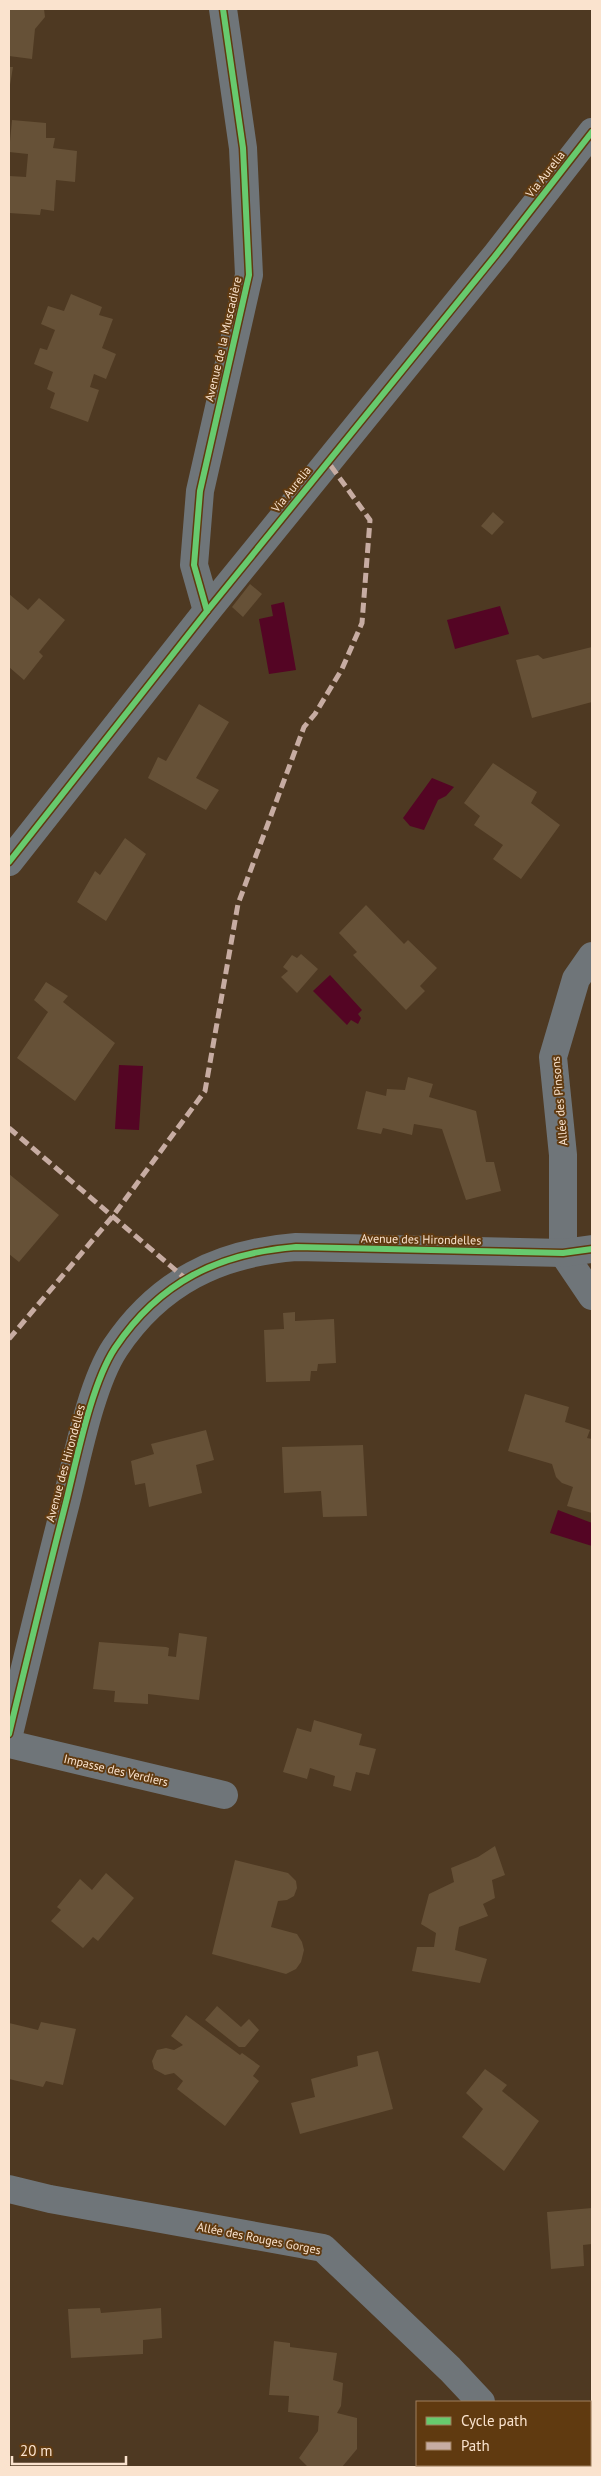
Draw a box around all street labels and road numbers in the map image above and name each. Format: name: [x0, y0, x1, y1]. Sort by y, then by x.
street label: Via Aurelia: [522, 148, 568, 201]
street label: Avenue de la Muscadière: [201, 275, 245, 403]
street label: Via Aurelia: [267, 463, 314, 516]
street label: Allée des Pinsons: [548, 1056, 570, 1146]
street label: Avenue des Hirondelles: [361, 1230, 481, 1248]
street label: Avenue des Hirondelles: [42, 1403, 88, 1523]
street label: Impasse des Verdiers: [62, 1751, 170, 1789]
street label: Allée des Rouges Gorges: [196, 2219, 322, 2257]

